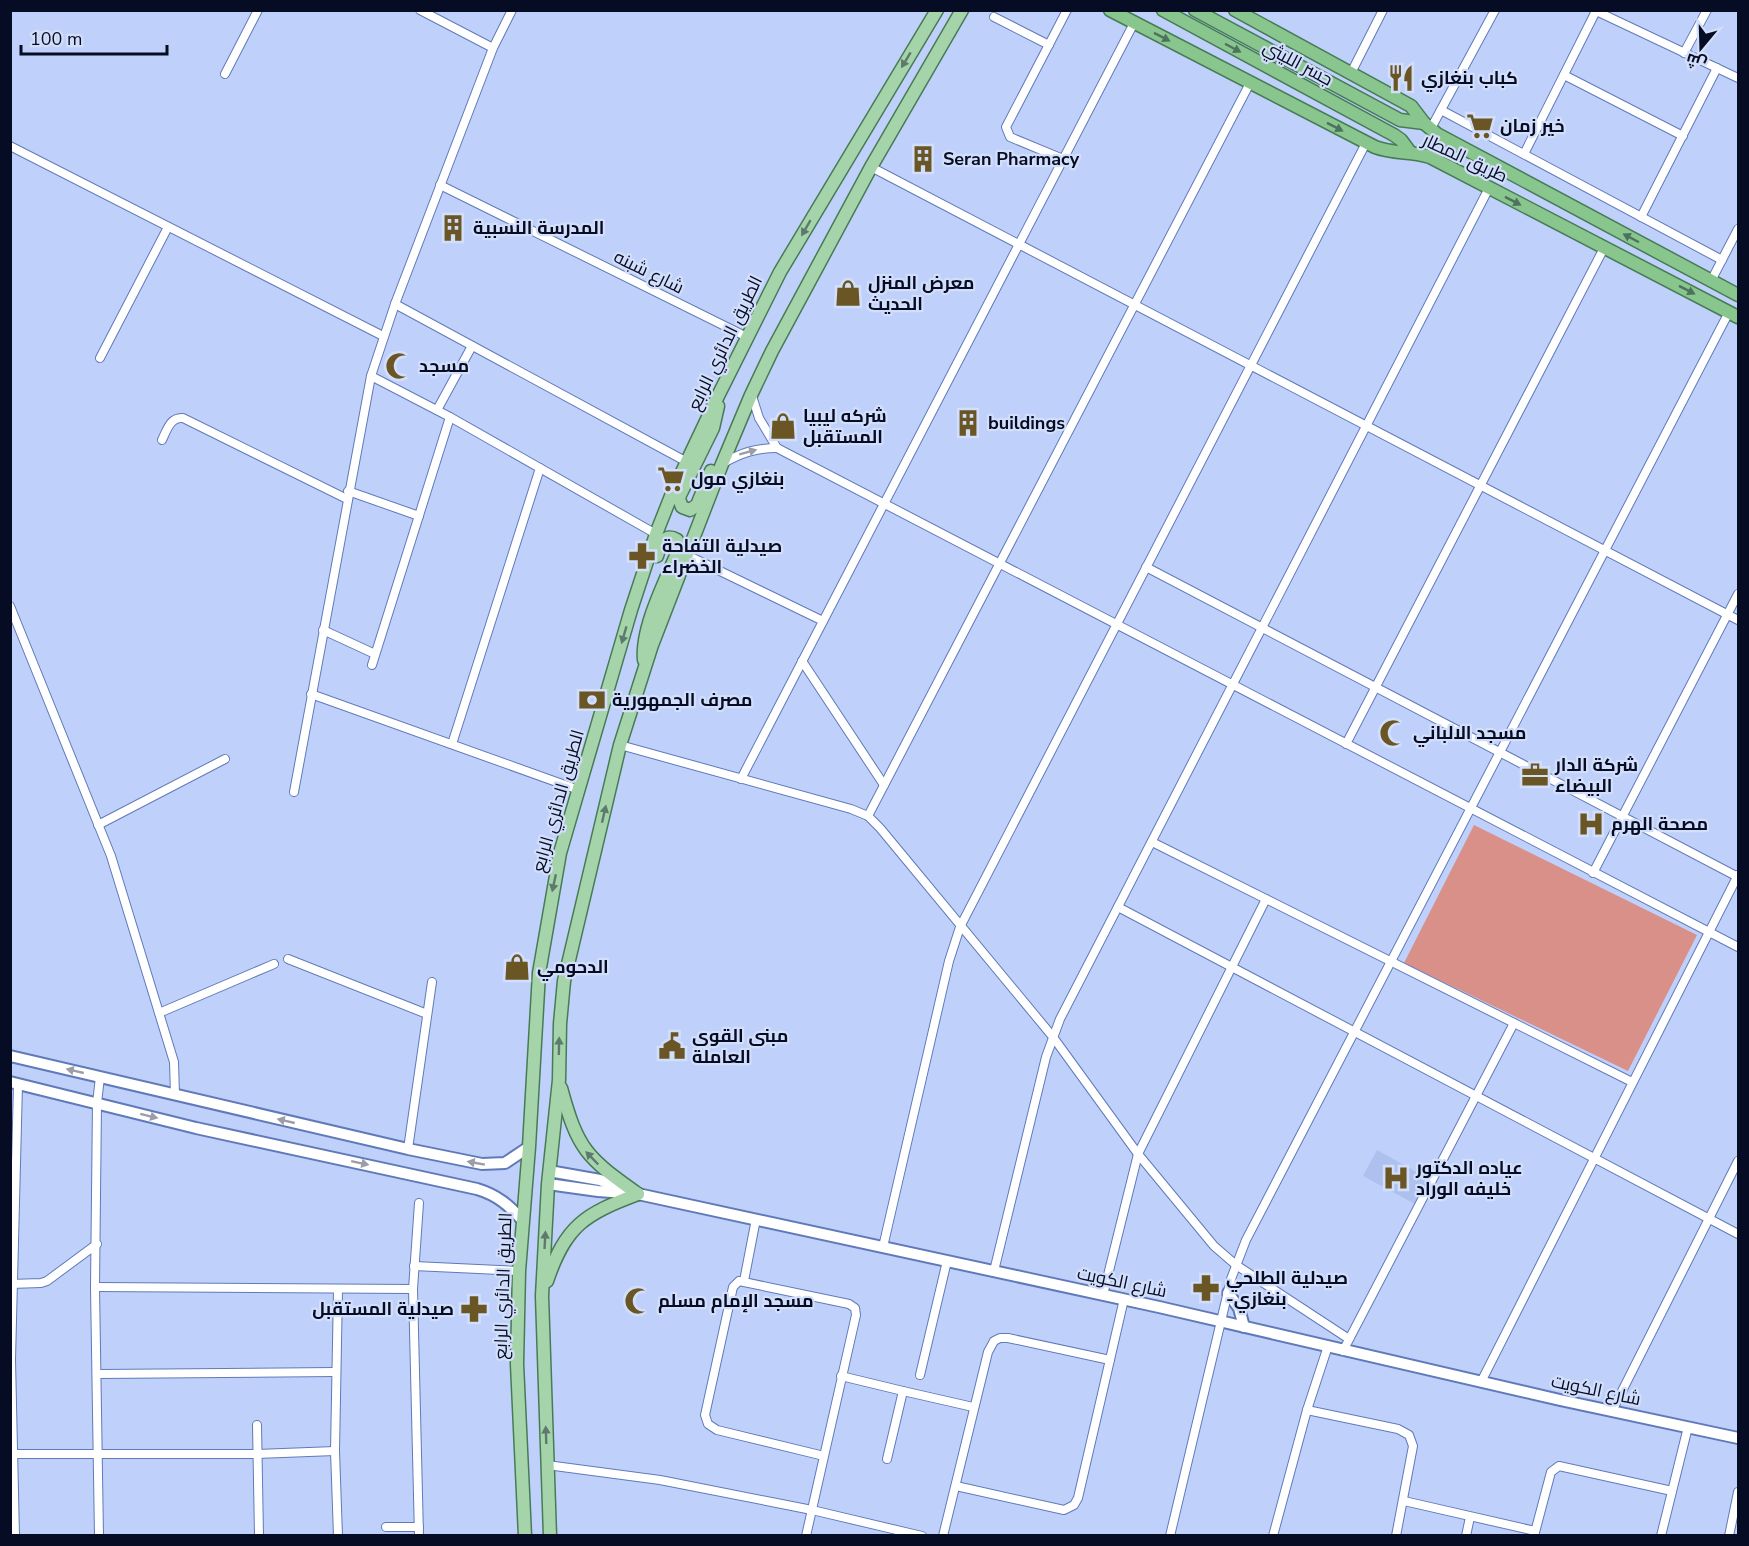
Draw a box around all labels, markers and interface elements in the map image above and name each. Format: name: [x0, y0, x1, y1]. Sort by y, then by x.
scale bar: [21, 18, 166, 56]
north arrow: [1671, 18, 1731, 78]
text: 100 m: [30, 27, 82, 51]
one-way arrow: [1154, 33, 1171, 42]
street label: جسر الليثي: [1258, 35, 1337, 93]
one-way arrow: [1225, 43, 1242, 53]
text: ش: [1683, 47, 1710, 75]
one-way arrow: [901, 52, 912, 68]
restaurant icon: كباب بنغازي: [1386, 63, 1416, 93]
place label: كباب بنغازي: [1421, 66, 1518, 92]
supermarket icon: خير زمان: [1465, 111, 1495, 141]
place label: خير زمان: [1500, 114, 1565, 138]
one-way arrow: [1327, 122, 1344, 132]
street label: طريق المطار: [1418, 127, 1511, 188]
building icon: Seran Pharmacy: [908, 144, 938, 174]
place label: Seran Pharmacy: [943, 147, 1080, 171]
one-way arrow: [1505, 196, 1522, 206]
building icon: المدرسة النسبية: [438, 213, 468, 243]
place label: المدرسة النسبية: [473, 216, 604, 240]
one-way arrow: [801, 220, 811, 237]
one-way arrow: [1623, 233, 1640, 243]
street label: شارع شبنه: [610, 245, 688, 299]
place label: معرض المنزل الحديث: [868, 271, 974, 316]
street label: الطريق الدائري الرابع: [682, 272, 770, 415]
shop icon: معرض المنزل الحديث: [833, 278, 863, 308]
one-way arrow: [1678, 286, 1695, 295]
mosque icon: مسجد: [384, 351, 414, 381]
place label: مسجد: [419, 354, 469, 378]
place label: شركه ليبيا المستقبل: [803, 404, 887, 449]
building icon: buildings: [953, 408, 983, 438]
shop icon: شركه ليبيا المستقبل: [768, 411, 798, 441]
place label: buildings: [988, 411, 1065, 435]
one-way arrow: [739, 447, 757, 456]
supermarket icon: بنغازي مول: [656, 464, 686, 494]
place label: بنغازي مول: [691, 467, 784, 493]
place label: صيدلية التفاحة الخضراء: [662, 534, 782, 579]
pharmacy icon: صيدلية التفاحة الخضراء: [627, 541, 657, 571]
one-way arrow: [619, 626, 628, 644]
bank icon: مصرف الجمهورية: [577, 685, 607, 715]
place label: مصرف الجمهورية: [612, 688, 753, 712]
mosque icon: مسجد الالباني: [1378, 718, 1408, 748]
place label: مسجد الالباني: [1413, 721, 1526, 748]
street label: الطريق الدائري الرابع: [526, 727, 592, 876]
place label: شركة الدار البيضاء: [1554, 753, 1638, 798]
office icon: شركة الدار البيضاء: [1520, 760, 1550, 790]
one-way arrow: [599, 805, 609, 823]
hospital icon: مصحة الهرم: [1576, 809, 1606, 839]
place label: مصحة الهرم: [1611, 812, 1708, 836]
one-way arrow: [549, 874, 558, 893]
shop icon: الدحومي: [502, 952, 532, 982]
place label: الدحومي: [537, 955, 609, 982]
place label: مبنى القوى العاملة: [692, 1024, 788, 1069]
public building icon: مبنى القوى العاملة: [657, 1031, 687, 1061]
one-way arrow: [554, 1036, 564, 1055]
one-way arrow: [66, 1066, 85, 1076]
one-way arrow: [140, 1111, 158, 1121]
one-way arrow: [277, 1115, 295, 1125]
one-way arrow: [585, 1151, 599, 1166]
place label: عياده الدكتور خليفه الوراد: [1415, 1156, 1523, 1201]
one-way arrow: [466, 1158, 485, 1167]
one-way arrow: [350, 1159, 369, 1168]
hospital icon: عياده الدكتور خليفه الوراد: [1381, 1163, 1411, 1193]
street label: الطريق الدائري الرابع: [488, 1212, 520, 1360]
one-way arrow: [540, 1231, 549, 1250]
street label: شارع الكويت: [1075, 1261, 1169, 1303]
place label: صيدلية الطلحي -بنغازي: [1226, 1266, 1348, 1313]
pharmacy icon: صيدلية الطلحي -بنغازي: [1191, 1273, 1221, 1303]
mosque icon: مسجد الإمام مسلم: [623, 1286, 653, 1316]
place label: مسجد الإمام مسلم: [658, 1289, 814, 1313]
pharmacy icon: صيدلية المستقبل: [459, 1294, 489, 1324]
place label: صيدلية المستقبل: [312, 1297, 454, 1321]
street label: شارع الكويت: [1549, 1369, 1643, 1411]
one-way arrow: [541, 1426, 550, 1445]

